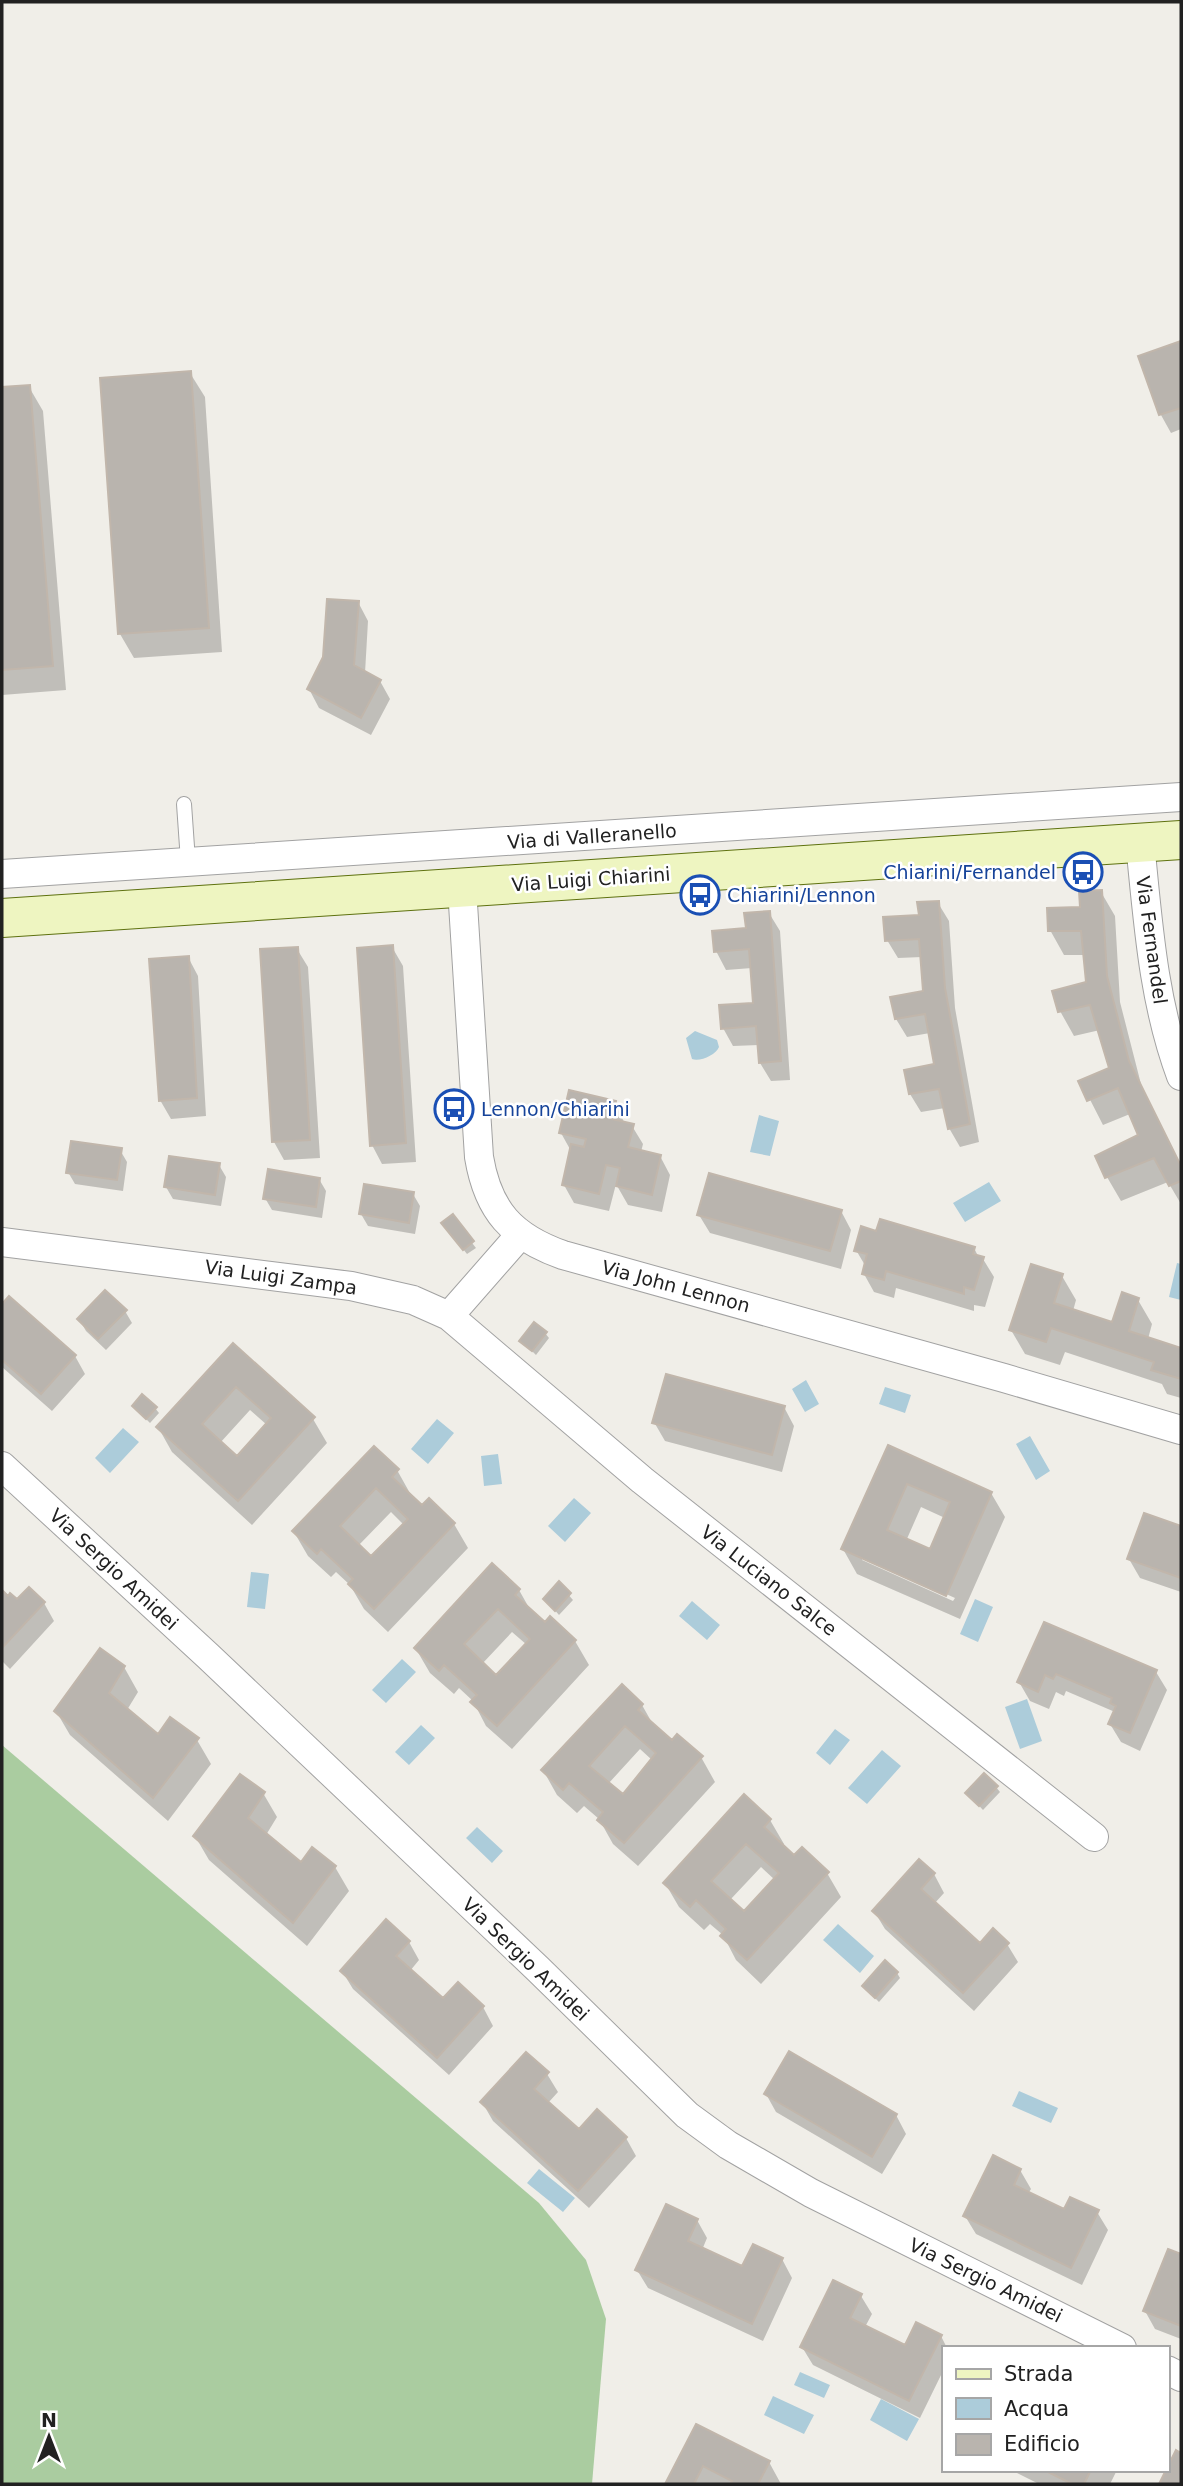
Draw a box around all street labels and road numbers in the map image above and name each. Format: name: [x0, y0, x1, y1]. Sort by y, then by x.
street label: Via di Valleranello: [507, 819, 677, 853]
street label: Via Luigi Chiarini: [511, 862, 671, 896]
street label: Via Fernandel: [1132, 874, 1172, 1006]
street label: Via Luigi Zampa: [204, 1255, 358, 1299]
street label: Via John Lennon: [599, 1256, 753, 1316]
street label: Via Sergio Amidei: [45, 1504, 183, 1634]
street label: Via Luciano Salce: [697, 1520, 841, 1640]
street label: Via Sergio Amidei: [458, 1893, 594, 2025]
street label: Via Sergio Amidei: [906, 2233, 1066, 2327]

